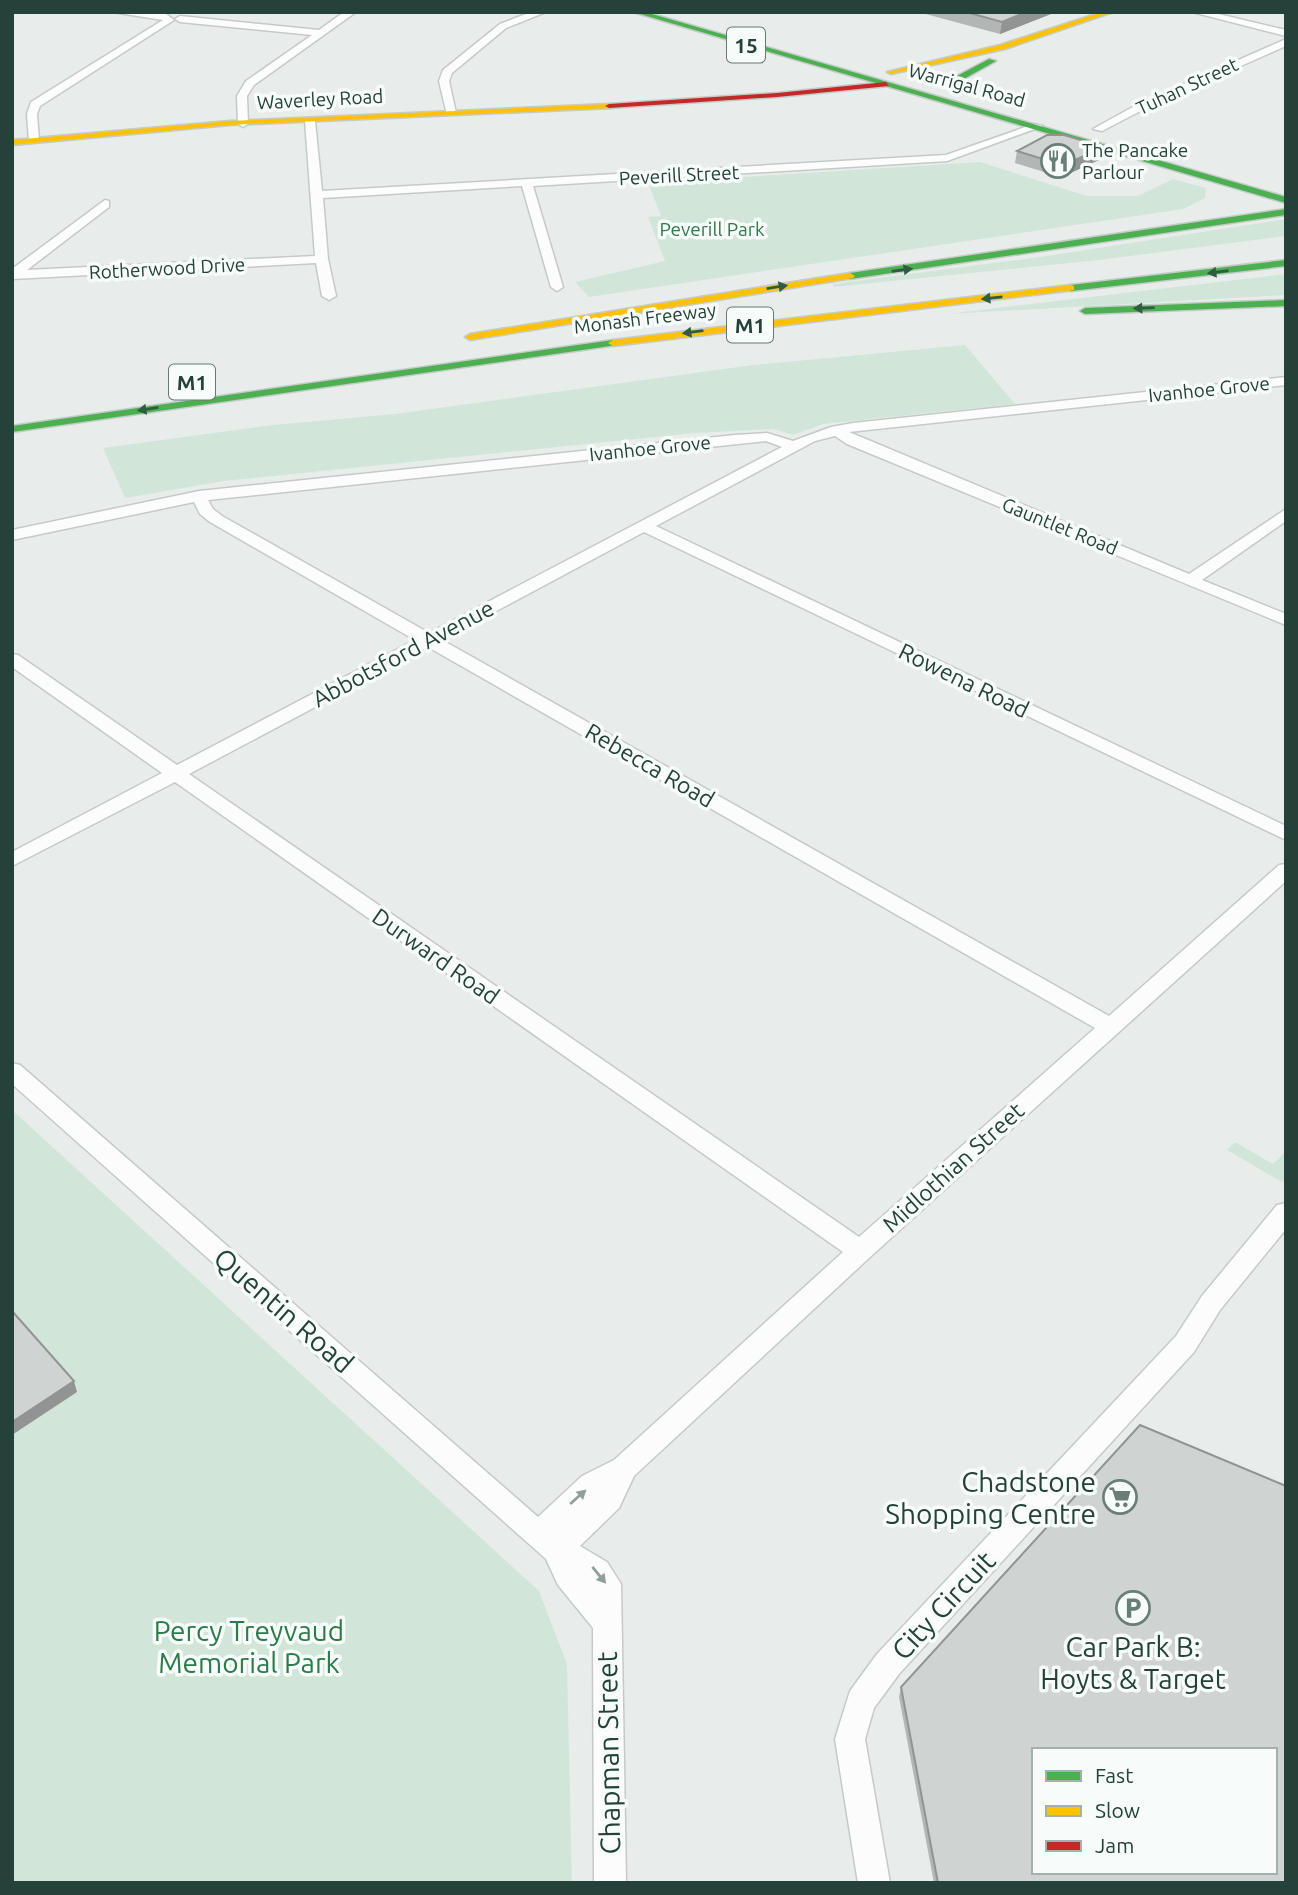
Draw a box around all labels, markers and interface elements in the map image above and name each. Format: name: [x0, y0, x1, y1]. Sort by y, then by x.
road number: 15: [727, 28, 765, 62]
street label: Tuhan Street: [1133, 53, 1242, 119]
street label: Warrigal Road: [906, 59, 1028, 111]
street label: Waverley Road: [256, 85, 384, 113]
place label: The Pancake Parlour: [1082, 139, 1188, 183]
restaurant icon: The Pancake Parlour: [1039, 142, 1077, 180]
street label: Peverill Street: [618, 161, 740, 189]
park label: Peverill Park: [659, 218, 765, 240]
street label: Rotherwood Drive: [88, 253, 246, 283]
one-way arrow: [891, 264, 913, 275]
one-way arrow: [1207, 266, 1229, 277]
one-way arrow: [766, 281, 788, 292]
one-way arrow: [981, 292, 1003, 303]
street label: Monash Freeway: [573, 298, 717, 338]
one-way arrow: [1133, 303, 1155, 314]
road number: M1: [727, 308, 773, 342]
one-way arrow: [682, 327, 704, 338]
road number: M1: [169, 364, 215, 400]
street label: Ivanhoe Grove: [1147, 372, 1271, 406]
one-way arrow: [137, 404, 159, 415]
street label: Ivanhoe Grove: [588, 431, 712, 465]
street label: Gauntlet Road: [999, 493, 1121, 559]
street label: Abbotsford Avenue: [308, 595, 498, 711]
street label: Rowena Road: [895, 638, 1033, 722]
street label: Rebecca Road: [581, 718, 719, 812]
street label: Durward Road: [368, 903, 504, 1009]
street label: Midlothian Street: [877, 1097, 1029, 1237]
street label: Quentin Road: [208, 1241, 360, 1379]
place label: Chadstone Shopping Centre: [885, 1466, 1096, 1529]
supermarket icon: Chadstone Shopping Centre: [1101, 1478, 1139, 1516]
one-way arrow: [569, 1490, 586, 1506]
street label: City Circuit: [885, 1545, 1001, 1665]
one-way arrow: [592, 1565, 607, 1583]
parking icon: Car Park B: Hoyts & Target: [1114, 1589, 1152, 1627]
park label: Percy Treyvaud Memorial Park: [154, 1615, 344, 1678]
place label: Car Park B: Hoyts & Target: [1040, 1631, 1226, 1694]
street label: Chapman Street: [591, 1651, 625, 1855]
legend: [1032, 1748, 1277, 1874]
text: Fast: [1095, 1763, 1133, 1787]
text: Slow: [1095, 1798, 1140, 1822]
text: Jam: [1095, 1833, 1134, 1857]

